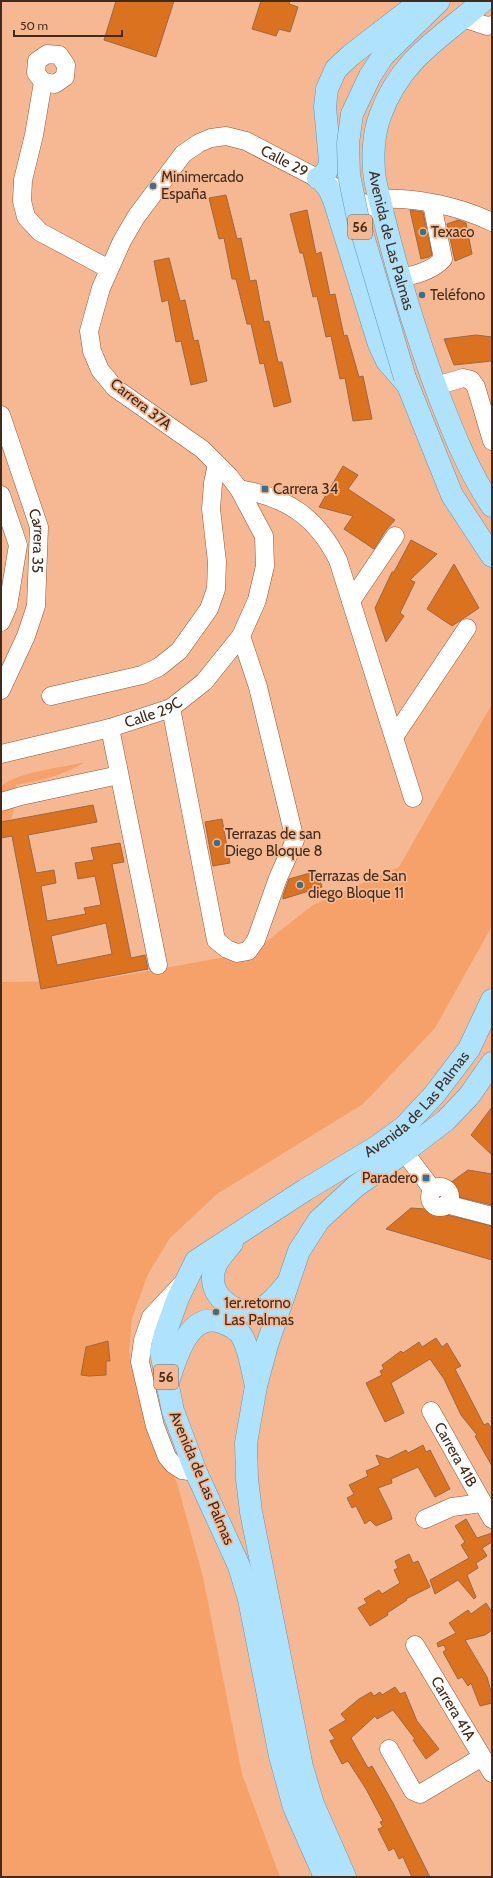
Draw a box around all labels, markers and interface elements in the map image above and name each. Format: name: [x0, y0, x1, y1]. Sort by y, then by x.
scale bar: [14, 12, 122, 38]
text: 50 m: [20, 18, 48, 33]
street label: Calle 29: [258, 141, 311, 181]
place label: Minimercado España: [161, 168, 244, 203]
street label: Avenida de Las Palmas: [365, 170, 418, 312]
marker: Minimercado España: [148, 181, 158, 191]
road number: 56: [348, 215, 372, 239]
place label: Texaco: [431, 223, 475, 241]
marker: Texaco: [418, 227, 428, 237]
place label: Teléfono: [430, 286, 485, 304]
marker: Teléfono: [417, 290, 427, 300]
street label: Carrera 37A: [107, 374, 176, 434]
place label: Carrera 34: [273, 480, 339, 498]
marker: Carrera 34: [260, 484, 270, 494]
street label: Carrera 35: [24, 506, 48, 573]
street label: Calle 29C: [122, 694, 186, 732]
place label: Terrazas de san Diego Bloque 8: [225, 825, 323, 860]
marker: Terrazas de san Diego Bloque 8: [212, 838, 222, 848]
place label: Terrazas de San diego Bloque 11: [308, 867, 407, 902]
marker: Terrazas de San diego Bloque 11: [295, 880, 305, 890]
street label: Avenida de Las Palmas: [361, 1048, 473, 1161]
place label: Paradero: [362, 1169, 418, 1187]
marker: Paradero: [421, 1173, 431, 1183]
place label: 1er.retorno Las Palmas: [224, 1294, 294, 1329]
marker: 1er.retorno Las Palmas: [211, 1307, 221, 1317]
road number: 56: [154, 1365, 178, 1389]
street label: Avenida de Las Palmas: [166, 1408, 238, 1548]
street label: Carrera 41B: [430, 1419, 481, 1490]
street label: Carrera 41A: [427, 1673, 480, 1744]

